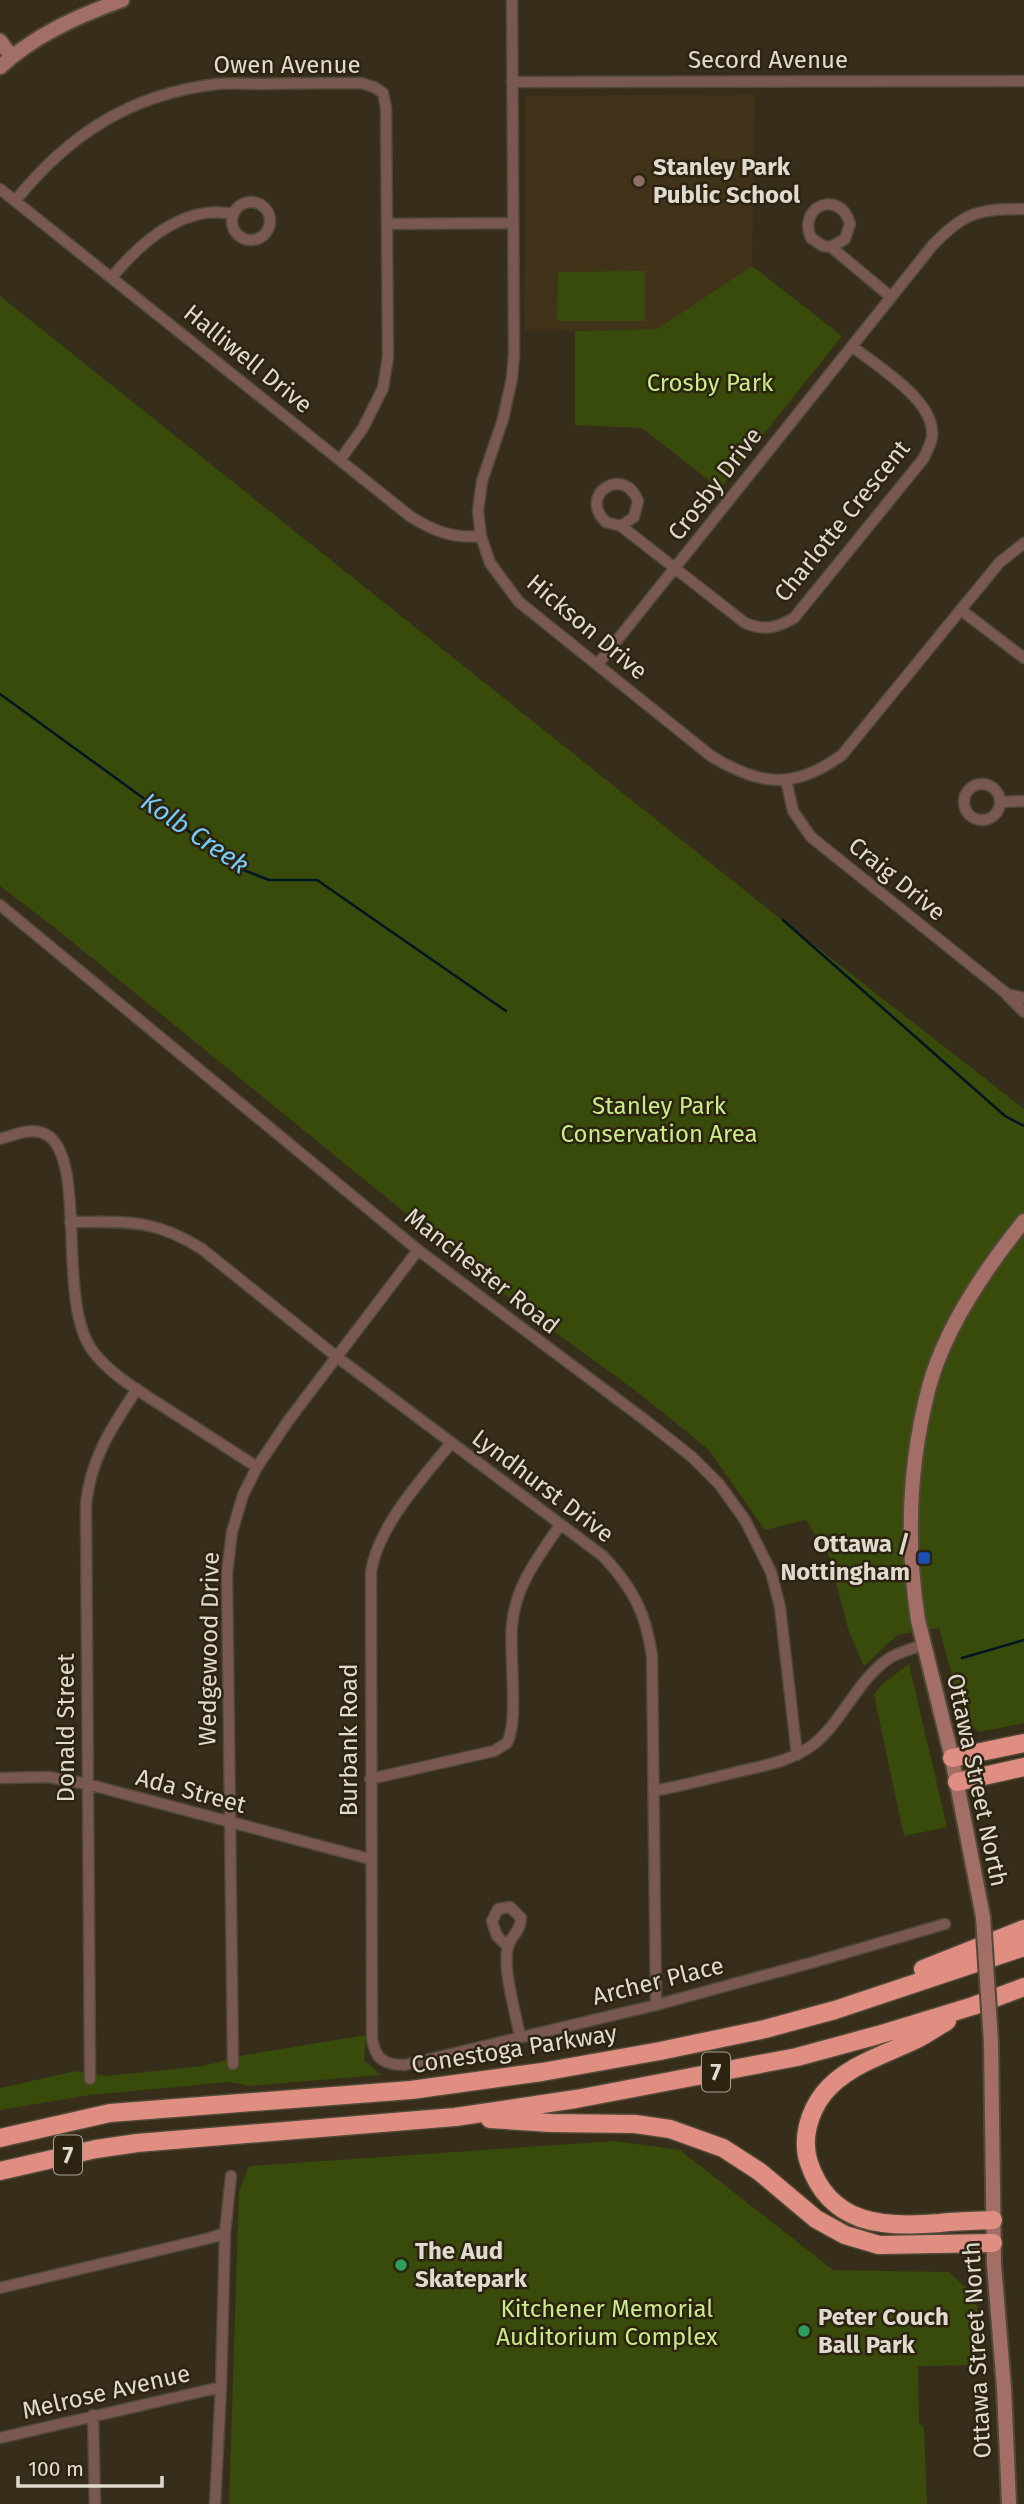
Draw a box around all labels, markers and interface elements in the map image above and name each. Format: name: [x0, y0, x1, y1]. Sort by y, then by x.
street label: Secord Avenue: [688, 46, 848, 74]
street label: Owen Avenue: [214, 51, 360, 79]
place label: Stanley Park Public School: [653, 153, 801, 209]
marker: Stanley Park Public School: [631, 173, 647, 189]
street label: Halliwell Drive: [178, 299, 318, 419]
park label: Crosby Park: [647, 369, 774, 397]
street label: Crosby Drive: [662, 422, 768, 546]
street label: Charlotte Crescent: [768, 434, 916, 607]
street label: Hickson Drive: [521, 568, 653, 686]
water label: Kolb Creek: [135, 786, 254, 881]
street label: Craig Drive: [843, 831, 951, 927]
park label: Stanley Park Conservation Area: [560, 1092, 758, 1148]
street label: Manchester Road: [399, 1202, 565, 1340]
street label: Lyndhurst Drive: [467, 1424, 619, 1548]
place label: Ottawa / Nottingham: [780, 1530, 910, 1586]
marker: Ottawa / Nottingham: [916, 1550, 932, 1566]
street label: Wedgewood Drive: [193, 1552, 225, 1746]
street label: Donald Street: [52, 1653, 80, 1803]
street label: Burbank Road: [335, 1664, 363, 1816]
street label: Ottawa Street North: [941, 1671, 1013, 1889]
street label: Ada Street: [133, 1763, 249, 1819]
street label: Archer Place: [589, 1951, 727, 2011]
street label: Conestoga Parkway: [409, 2019, 619, 2079]
road number: 7: [702, 2052, 730, 2092]
road number: 7: [54, 2136, 82, 2174]
place label: The Aud Skatepark: [415, 2237, 528, 2293]
street label: Ottawa Street North: [957, 2241, 997, 2459]
marker: The Aud Skatepark: [393, 2257, 409, 2273]
park label: Kitchener Memorial Auditorium Complex: [496, 2295, 718, 2351]
place label: Peter Couch Ball Park: [818, 2303, 949, 2359]
marker: Peter Couch Ball Park: [796, 2323, 812, 2339]
street label: Melrose Avenue: [19, 2359, 193, 2425]
scale bar: [18, 2444, 161, 2488]
text: 100 m: [28, 2456, 84, 2482]

